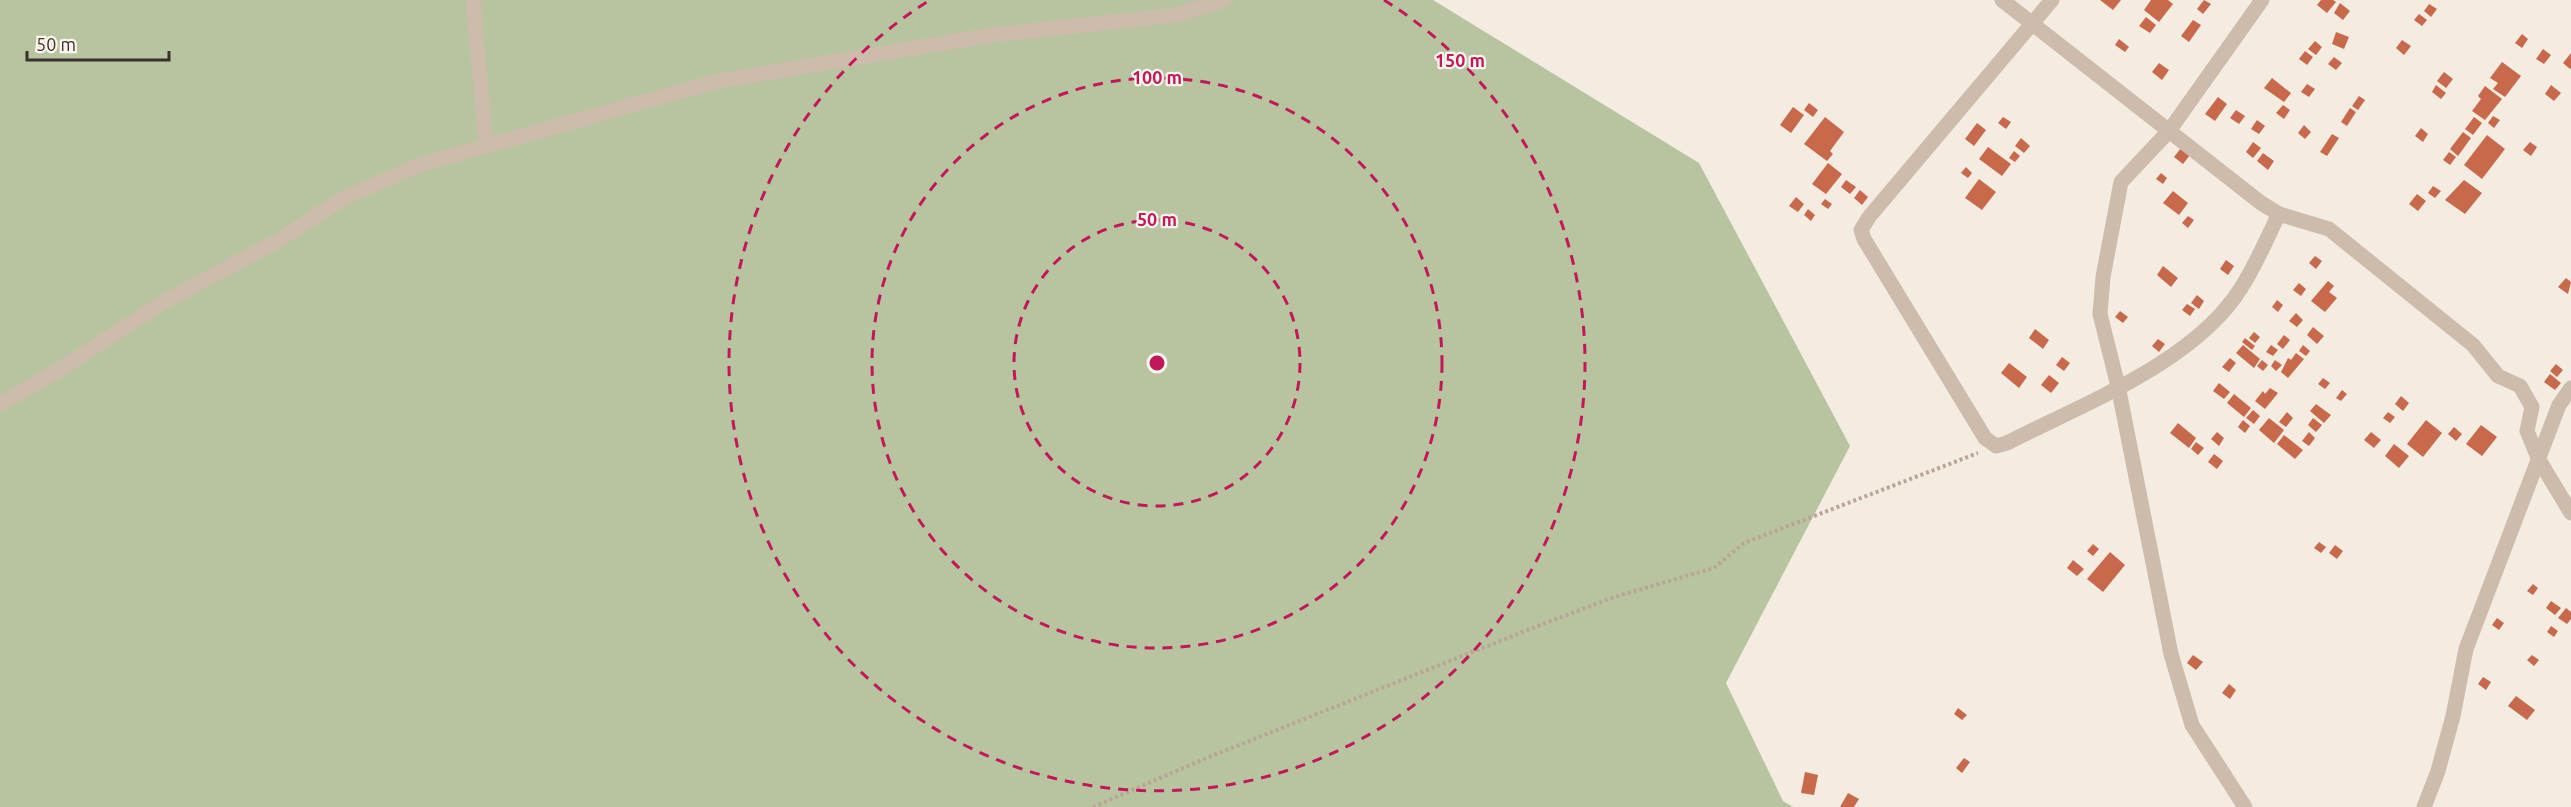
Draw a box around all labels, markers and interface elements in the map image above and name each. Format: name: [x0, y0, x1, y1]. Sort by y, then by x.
scale bar: [27, 24, 170, 62]
text: 50 m: [36, 34, 76, 54]
text: 150 m: [1435, 50, 1485, 70]
text: 100 m: [1132, 67, 1182, 87]
text: 50 m: [1137, 209, 1177, 229]
centre of rings: [1147, 353, 1167, 373]

